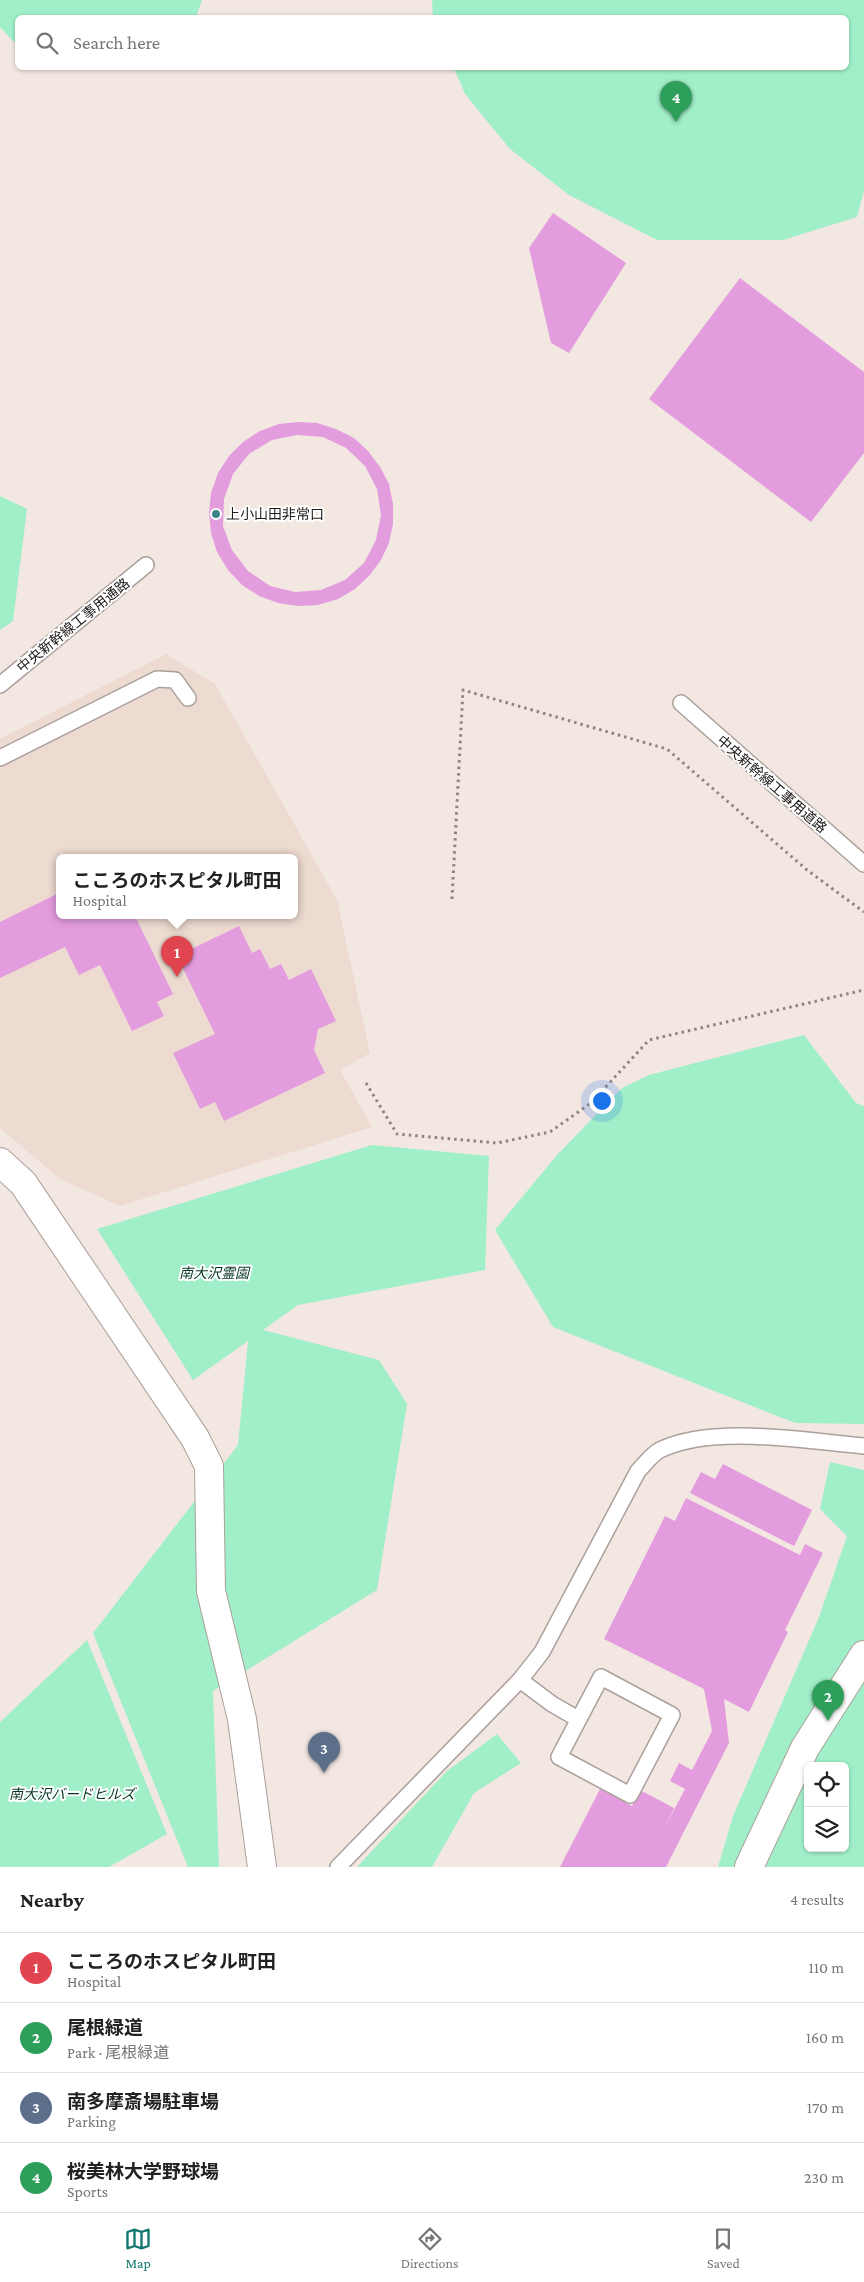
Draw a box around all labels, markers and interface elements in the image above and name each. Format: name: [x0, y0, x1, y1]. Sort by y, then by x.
search box: [15, 15, 849, 70]
icon: search: [33, 29, 61, 57]
text: Search here: [73, 32, 160, 53]
pin: 4: [660, 81, 692, 122]
place label: 上小山田非常口: [226, 506, 324, 522]
marker: 上小山田非常口: [210, 508, 222, 520]
street label: 中央新幹線工事用通路: [14, 575, 132, 675]
street label: 中央新幹線工事用道路: [714, 732, 830, 836]
popup: [56, 854, 298, 919]
text: こころのホスピタル町田: [72, 870, 282, 891]
text: Hospital: [72, 892, 127, 909]
pin: 1: [161, 936, 193, 977]
your location: [589, 1088, 615, 1114]
park label: 南大沢霊園: [179, 1265, 251, 1281]
pin: 2: [812, 1680, 844, 1721]
pin: 3: [308, 1732, 340, 1773]
map controls: [804, 1762, 849, 1852]
button: locate: [804, 1762, 849, 1807]
park label: 南大沢バードヒルズ: [9, 1786, 137, 1802]
button: layers: [804, 1807, 849, 1852]
text: Nearby: [20, 1888, 84, 1912]
text: 4 results: [790, 1891, 844, 1908]
text: こころのホスピタル町田: [67, 1951, 276, 1972]
text: 1: [33, 1959, 39, 1976]
text: 110 m: [808, 1959, 844, 1976]
text: Hospital: [67, 1973, 121, 1990]
text: 尾根緑道: [67, 2017, 143, 2038]
text: 2: [32, 2029, 40, 2046]
text: 160 m: [806, 2029, 844, 2046]
text: Park · 尾根緑道: [67, 2044, 169, 2061]
text: 南多摩斎場駐車場: [67, 2091, 219, 2112]
text: 3: [32, 2099, 40, 2116]
text: 170 m: [807, 2099, 844, 2116]
text: Parking: [67, 2113, 116, 2130]
text: 桜美林大学野球場: [67, 2161, 219, 2182]
text: 4: [32, 2169, 40, 2186]
text: 230 m: [804, 2169, 844, 2186]
text: Sports: [67, 2183, 108, 2200]
tab: Map: [124, 2225, 152, 2271]
tab: Directions: [401, 2225, 459, 2271]
tab: Saved: [707, 2225, 740, 2271]

